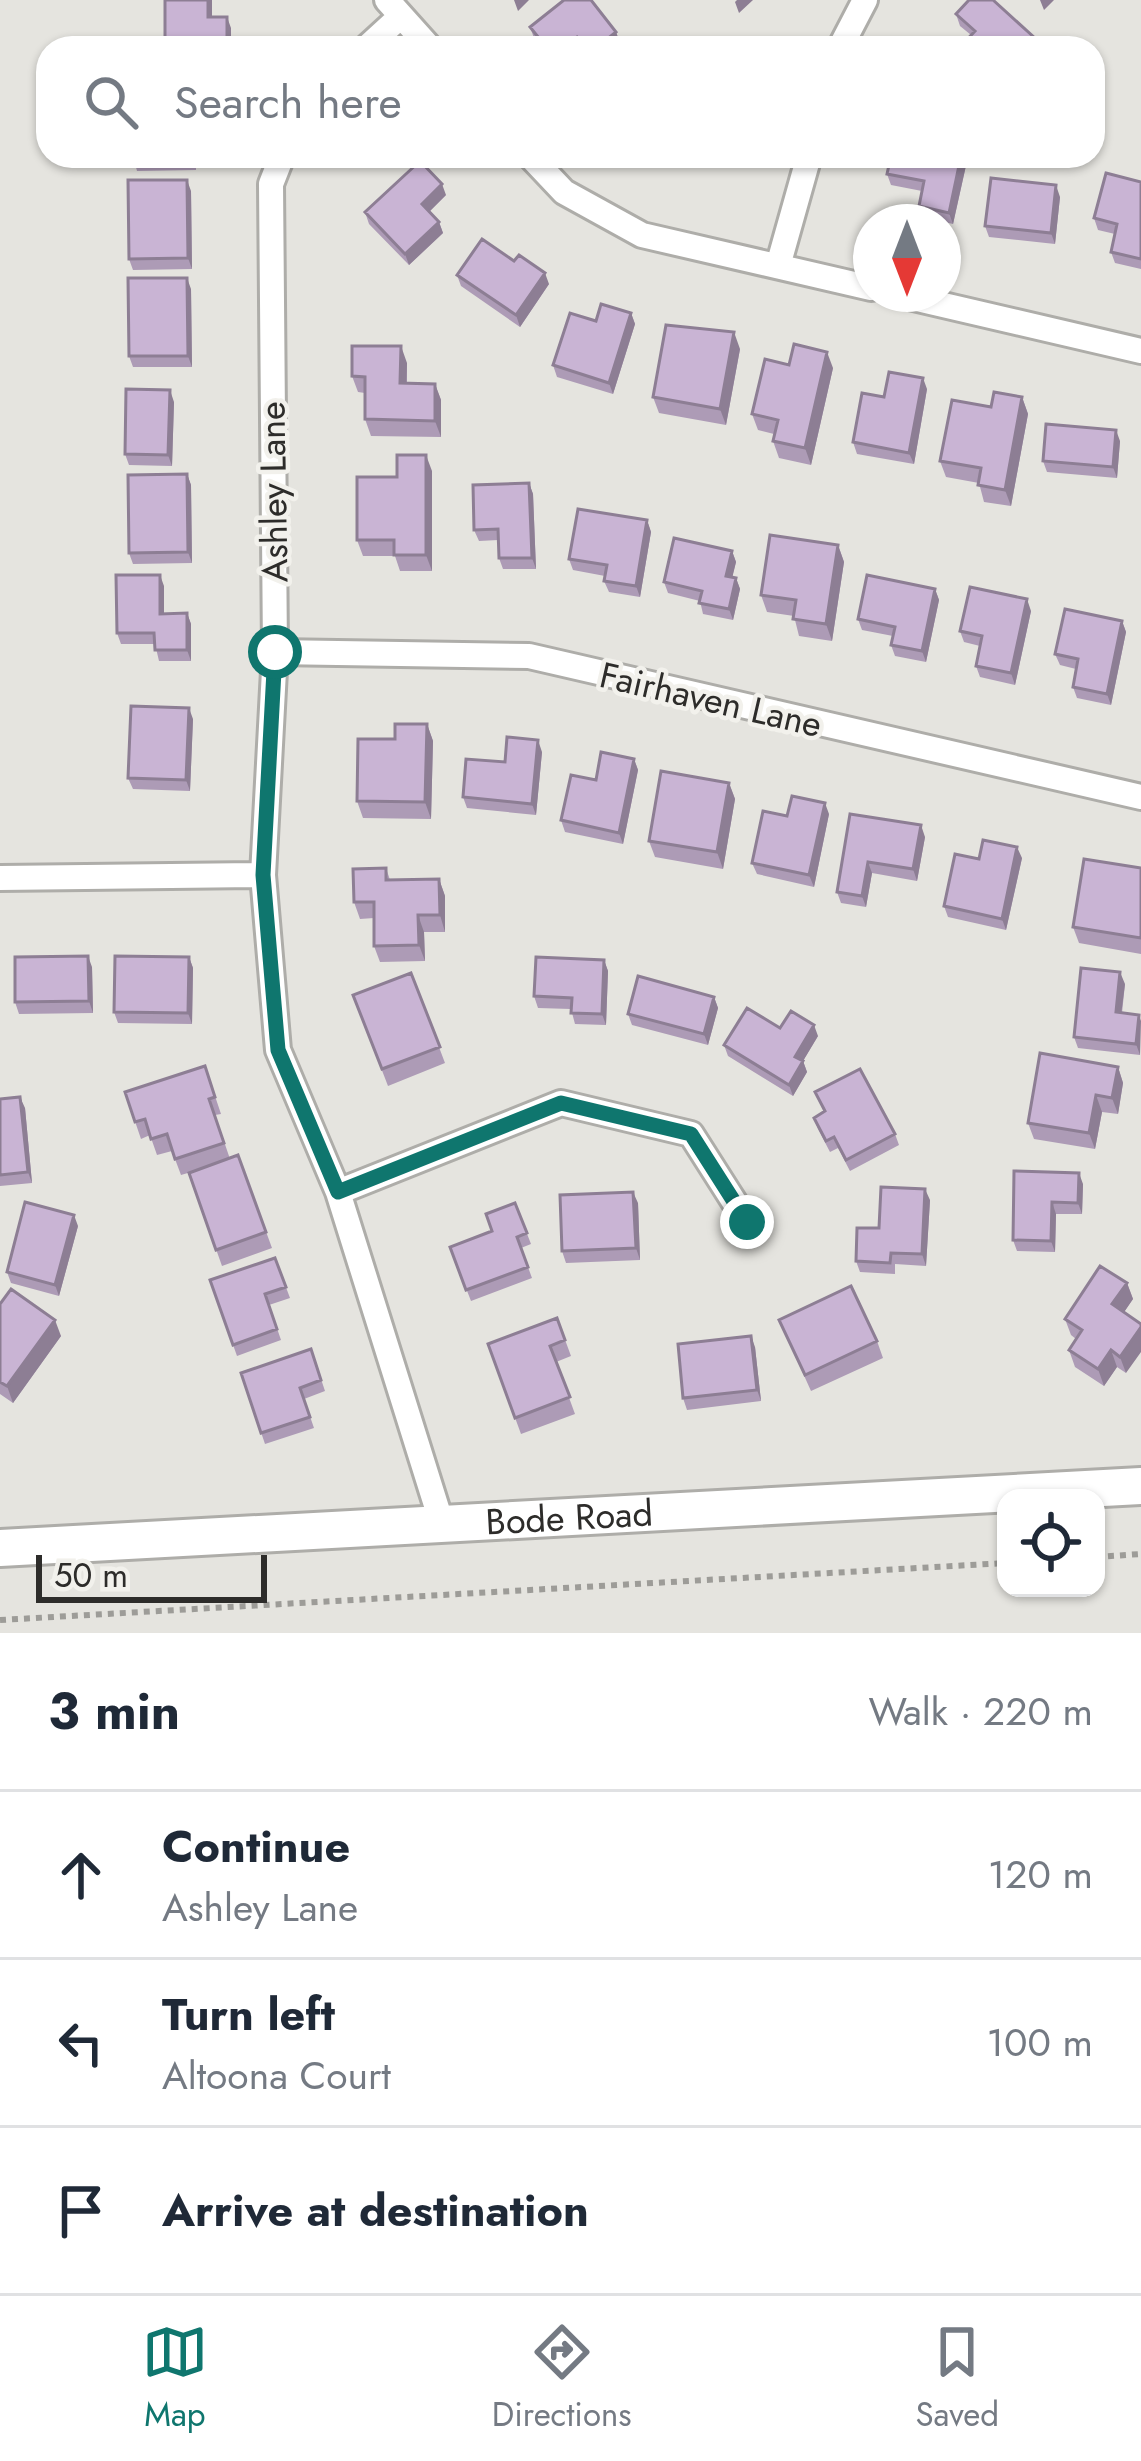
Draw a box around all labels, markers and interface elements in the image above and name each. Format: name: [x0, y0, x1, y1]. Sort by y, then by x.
search box: [36, 36, 1105, 168]
icon: search: [78, 69, 144, 135]
text: Search here: [174, 70, 402, 135]
north arrow: [853, 204, 961, 312]
street label: Ashley Lane: [245, 401, 301, 583]
route start: [248, 625, 302, 679]
street label: Fairhaven Lane: [595, 648, 827, 750]
route end: [720, 1195, 774, 1249]
street label: Bode Road: [484, 1487, 654, 1548]
map controls: [997, 1489, 1105, 1597]
button: locate: [997, 1489, 1105, 1597]
scale bar: [36, 1549, 267, 1602]
text: 50 m: [54, 1552, 128, 1599]
text: 3 min: [48, 1674, 180, 1748]
text: Walk · 220 m: [868, 1683, 1093, 1740]
text: Continue: [162, 1814, 350, 1879]
icon: ahead: [48, 1842, 114, 1908]
text: 120 m: [988, 1846, 1093, 1903]
text: Ashley Lane: [162, 1879, 358, 1936]
text: Turn left: [162, 1982, 335, 2047]
icon: left: [48, 2010, 114, 2076]
text: 100 m: [987, 2014, 1093, 2071]
text: Altoona Court: [162, 2047, 391, 2104]
icon: arrive: [48, 2178, 114, 2244]
text: Arrive at destination: [162, 2178, 589, 2243]
tab: Map: [142, 2319, 208, 2438]
tab: Directions: [492, 2319, 632, 2438]
tab: Saved: [915, 2319, 999, 2438]

